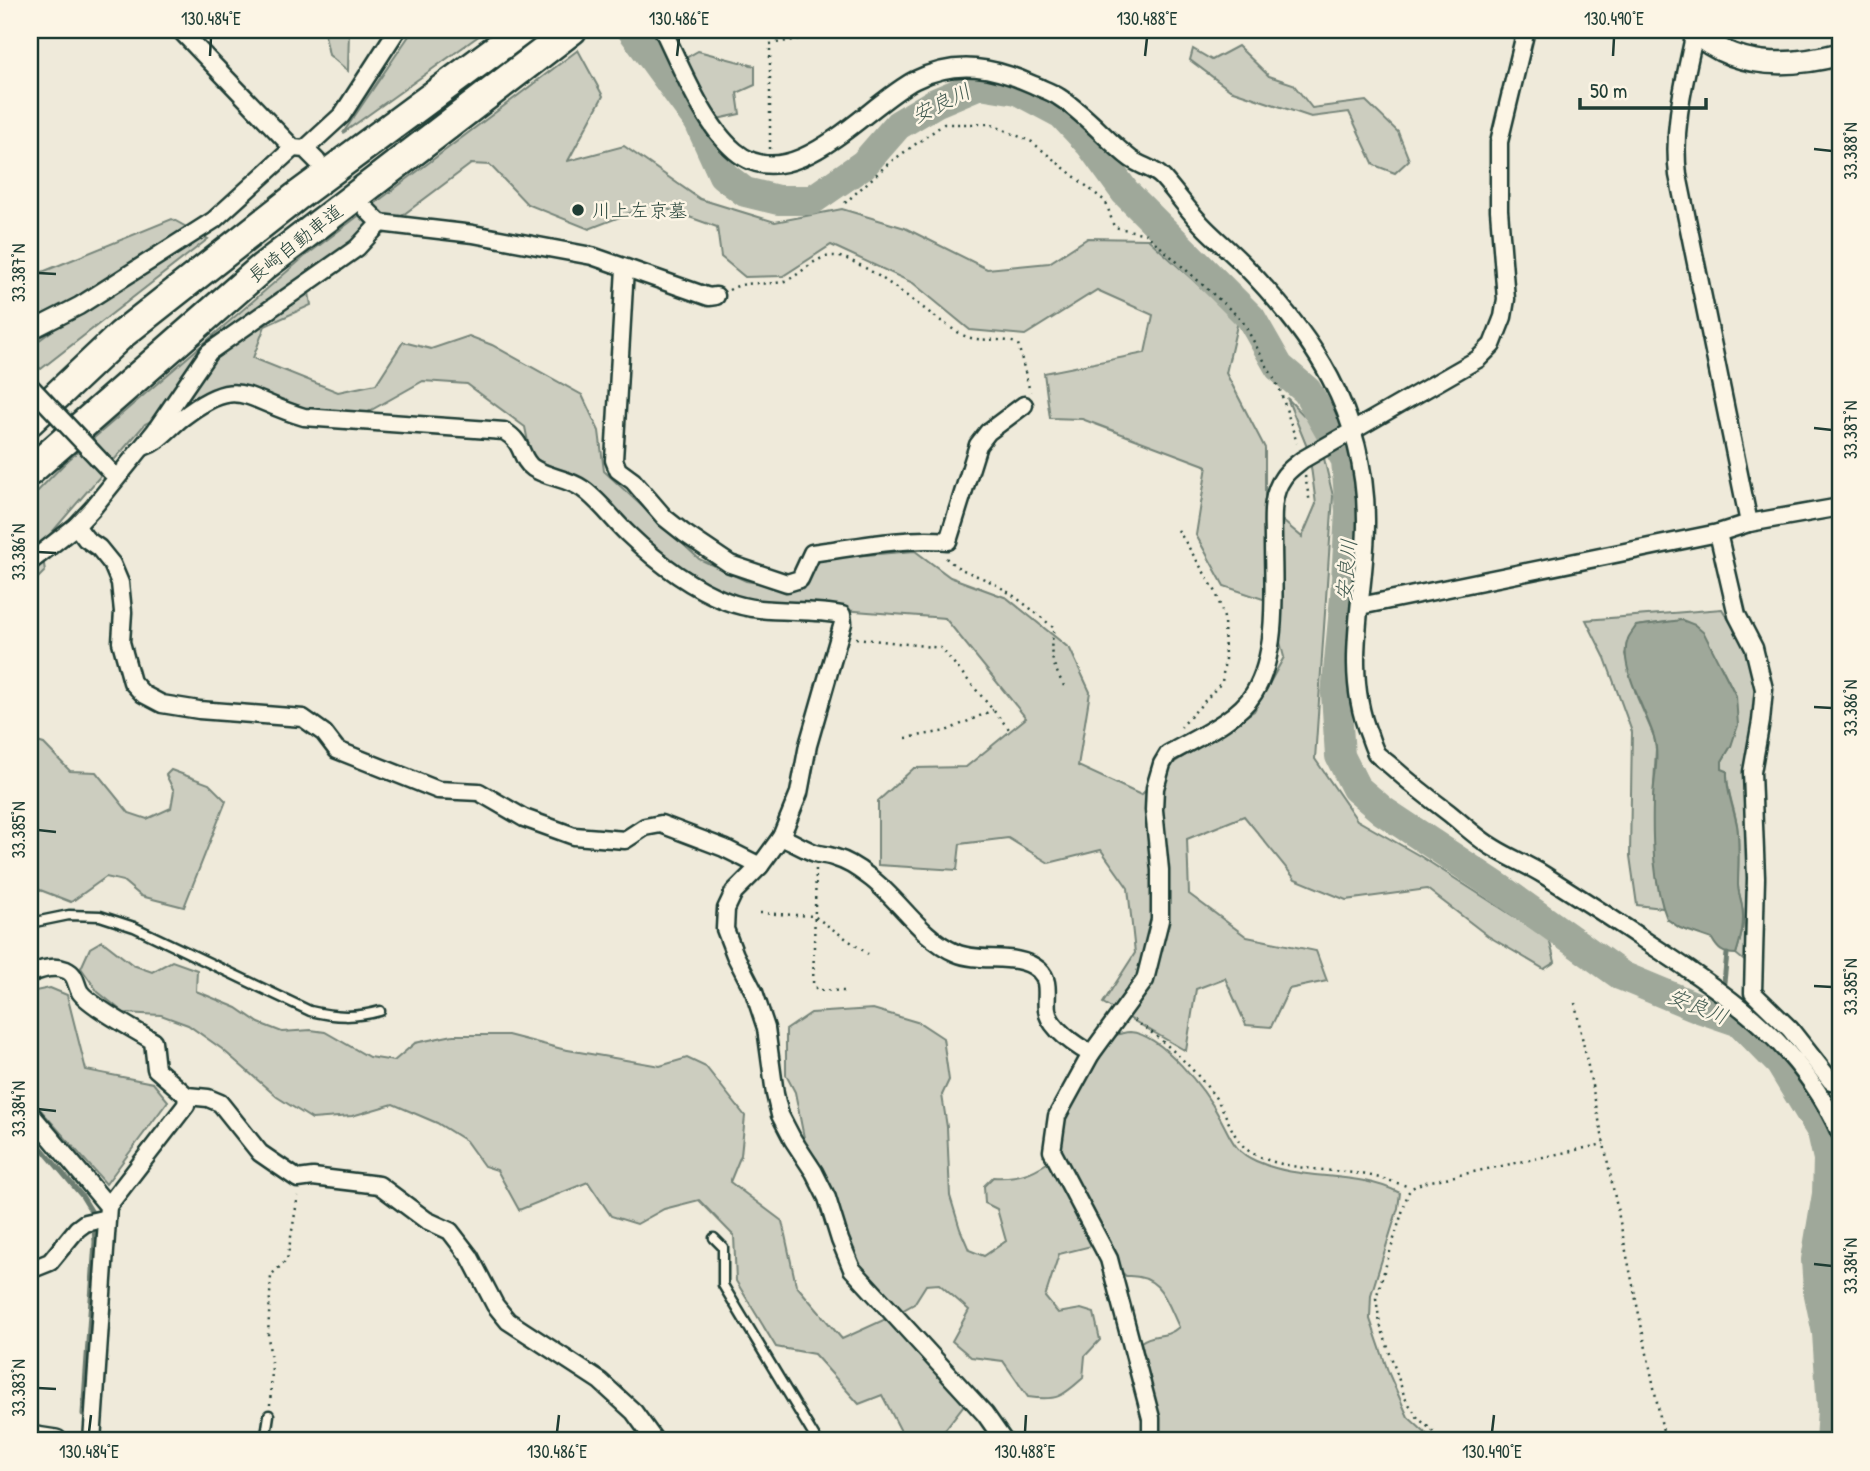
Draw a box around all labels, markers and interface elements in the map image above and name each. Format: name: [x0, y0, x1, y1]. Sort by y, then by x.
text: 130.484°E: [181, 6, 241, 31]
text: 130.486°E: [649, 6, 709, 31]
text: 130.488°E: [1117, 6, 1178, 31]
text: 130.490°E: [1584, 6, 1644, 31]
scale bar: [1580, 66, 1706, 110]
water label: 安良川: [906, 76, 976, 130]
text: 50 m: [1590, 76, 1627, 105]
text: 33.388°N: [1838, 122, 1863, 180]
place label: 川上左京墓: [592, 197, 687, 223]
street label: 長崎自動車道: [242, 198, 348, 288]
marker: 川上左京墓: [570, 202, 586, 218]
text: 33.387°N: [6, 244, 31, 302]
text: 33.387°N: [1838, 401, 1863, 459]
text: 33.386°N: [6, 524, 31, 580]
water label: 安良川: [1329, 537, 1363, 603]
text: 33.386°N: [1838, 680, 1863, 736]
text: 33.385°N: [6, 801, 31, 859]
text: 33.385°N: [1838, 958, 1863, 1016]
water label: 安良川: [1663, 981, 1733, 1031]
text: 33.384°N: [6, 1081, 31, 1137]
text: 33.384°N: [1838, 1238, 1863, 1294]
text: 33.383°N: [6, 1359, 31, 1417]
text: 130.484°E: [59, 1439, 119, 1464]
text: 130.486°E: [527, 1439, 587, 1464]
text: 130.488°E: [995, 1439, 1056, 1464]
text: 130.490°E: [1462, 1439, 1522, 1464]

